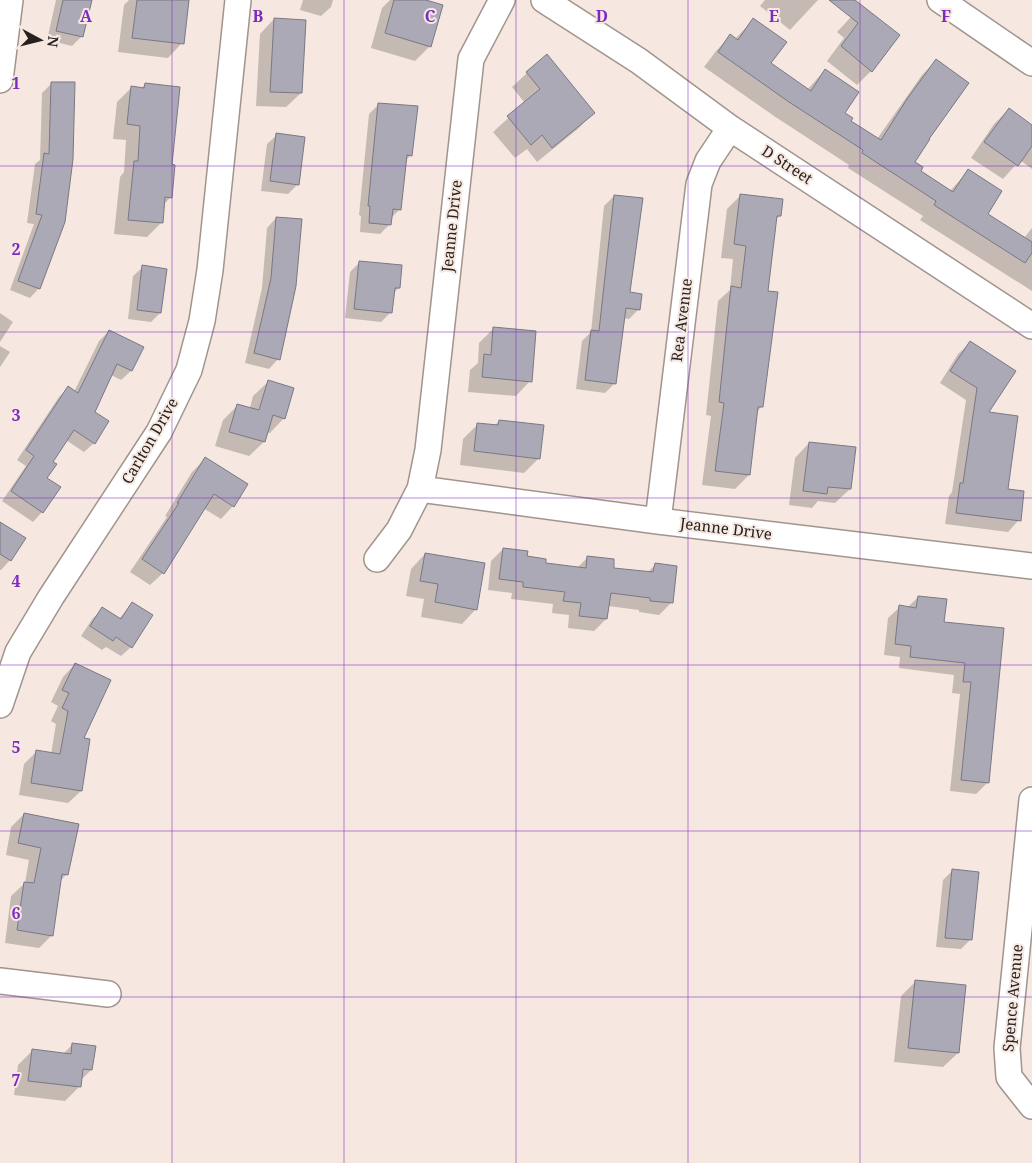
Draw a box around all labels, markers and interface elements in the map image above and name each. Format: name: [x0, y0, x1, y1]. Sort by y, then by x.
text: A: [80, 5, 93, 27]
text: B: [253, 5, 264, 27]
text: C: [425, 5, 436, 27]
text: D: [596, 5, 608, 27]
text: E: [769, 5, 779, 27]
text: F: [941, 5, 951, 27]
north arrow: [15, 15, 65, 65]
text: N: [43, 35, 64, 48]
text: 1: [11, 72, 21, 94]
street label: D Street: [758, 140, 817, 188]
street label: Jeanne Drive: [436, 179, 466, 274]
text: 2: [11, 238, 21, 260]
street label: Rea Avenue: [666, 277, 696, 363]
street label: Carlton Drive: [116, 394, 182, 487]
text: 3: [11, 404, 21, 426]
street label: Jeanne Drive: [678, 512, 773, 544]
text: 4: [11, 570, 21, 592]
text: 5: [11, 736, 21, 758]
text: 6: [11, 902, 21, 924]
street label: Spence Avenue: [997, 943, 1027, 1053]
text: 7: [11, 1069, 21, 1091]

